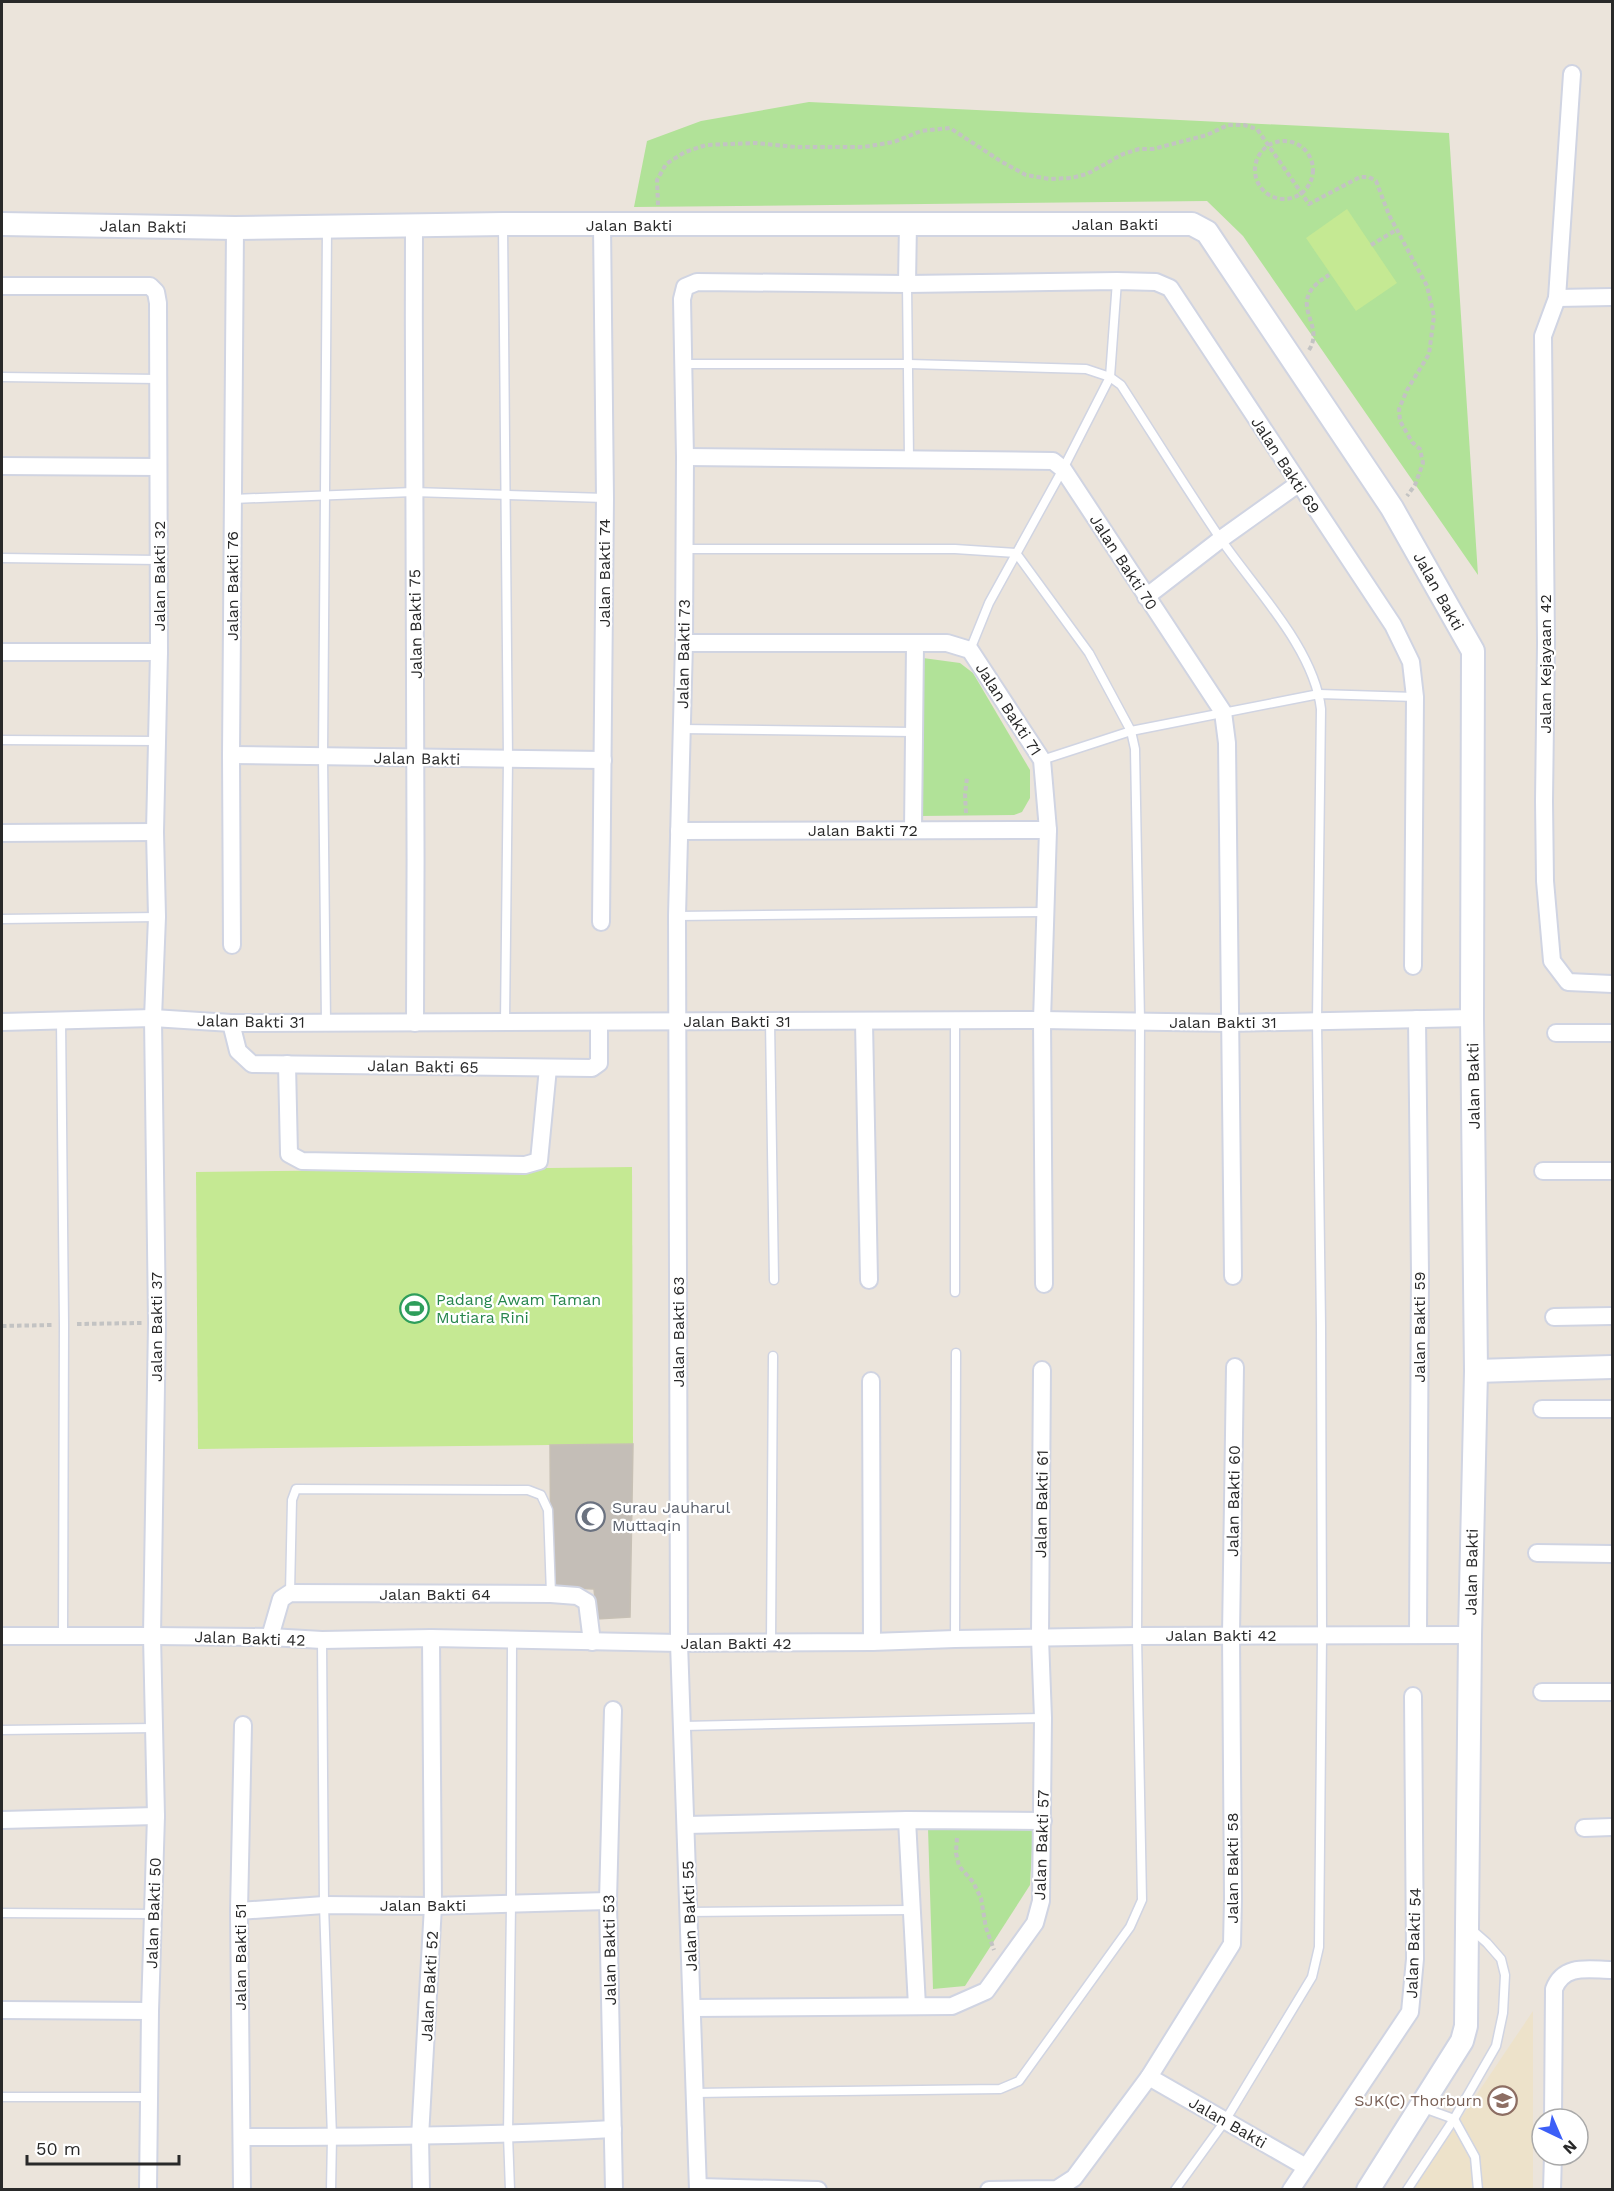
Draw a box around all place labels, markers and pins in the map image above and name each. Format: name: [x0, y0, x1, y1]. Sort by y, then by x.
place label: Padang Awam Taman Mutiara Rini: [436, 1290, 601, 1327]
sports icon: Padang Awam Taman Mutiara Rini: [399, 1292, 431, 1324]
place label: Surau Jauharul Muttaqin: [612, 1498, 730, 1535]
mosque icon: Surau Jauharul Muttaqin: [575, 1500, 607, 1532]
school or university icon: SJK(C) Thorburn: [1487, 2084, 1519, 2116]
place label: SJK(C) Thorburn: [1354, 2091, 1482, 2110]

